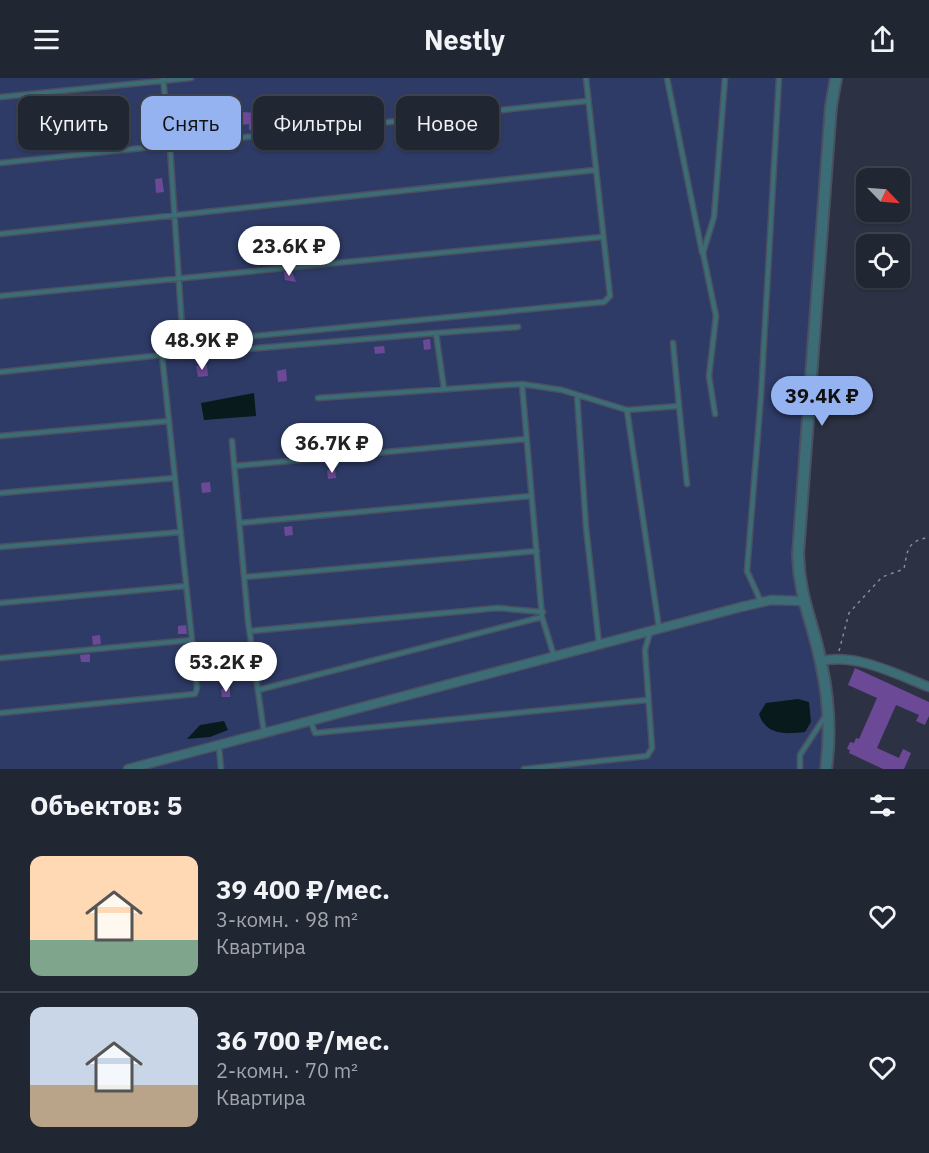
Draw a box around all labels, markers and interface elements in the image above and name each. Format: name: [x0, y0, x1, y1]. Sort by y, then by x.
text: Nestly: [424, 22, 505, 57]
icon: menu: [30, 23, 63, 56]
icon: share: [866, 23, 899, 56]
chip: Купить: [18, 96, 129, 150]
chip: Снять: [141, 96, 241, 150]
chip: Фильтры: [253, 96, 384, 150]
chip: Новое: [396, 96, 499, 150]
north arrow: [856, 168, 910, 222]
map controls: [856, 168, 910, 288]
pin: 23.6K ₽: [234, 226, 344, 277]
text: 23.6K ₽: [252, 232, 326, 259]
button: locate: [856, 234, 910, 288]
pin: 48.9K ₽: [147, 320, 257, 371]
text: 48.9K ₽: [165, 326, 239, 353]
pin: 39.4K ₽: [767, 376, 877, 427]
text: 39.4K ₽: [785, 382, 859, 409]
pin: 36.7K ₽: [277, 423, 387, 474]
text: 36.7K ₽: [295, 429, 369, 456]
pin: 53.2K ₽: [171, 642, 281, 693]
text: 53.2K ₽: [189, 648, 263, 675]
text: Объектов: 5: [30, 788, 182, 822]
icon: filters: [866, 789, 899, 822]
text: 39 400 ₽/мес.: [216, 872, 390, 906]
icon: home: [78, 880, 150, 952]
icon: heart: [866, 900, 899, 933]
text: 3-комн. · 98 m²: [216, 906, 358, 933]
text: Квартира: [216, 933, 306, 960]
text: 36 700 ₽/мес.: [216, 1023, 390, 1057]
icon: home: [78, 1031, 150, 1103]
icon: heart: [866, 1051, 899, 1084]
text: 2-комн. · 70 m²: [216, 1057, 358, 1084]
text: Квартира: [216, 1084, 306, 1111]

